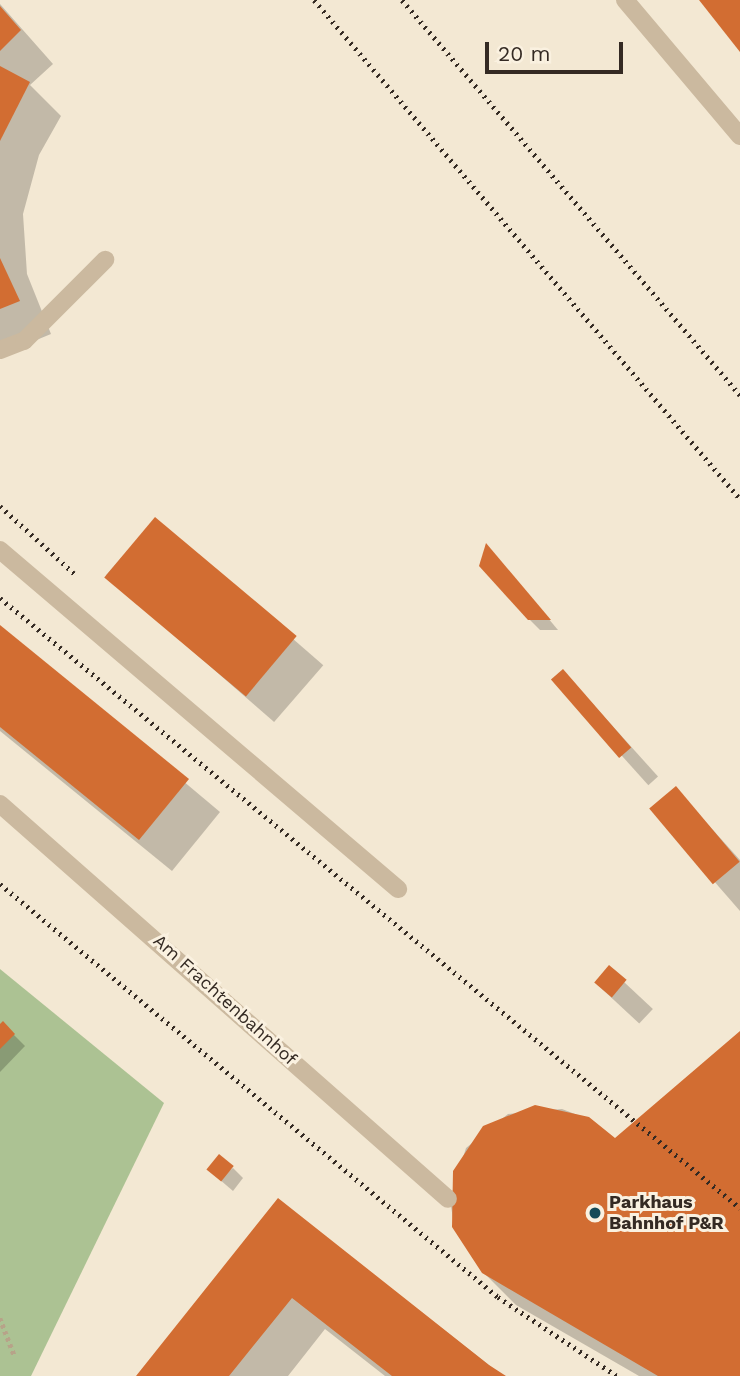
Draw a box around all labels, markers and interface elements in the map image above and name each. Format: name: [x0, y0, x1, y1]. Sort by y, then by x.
scale bar: [488, 28, 626, 72]
text: 20 m: [498, 41, 550, 66]
street label: Am Frachtenbahnhof: [149, 930, 301, 1070]
place label: Parkhaus Bahnhof P&R: [609, 1192, 724, 1234]
marker: Parkhaus Bahnhof P&R: [587, 1205, 603, 1221]

